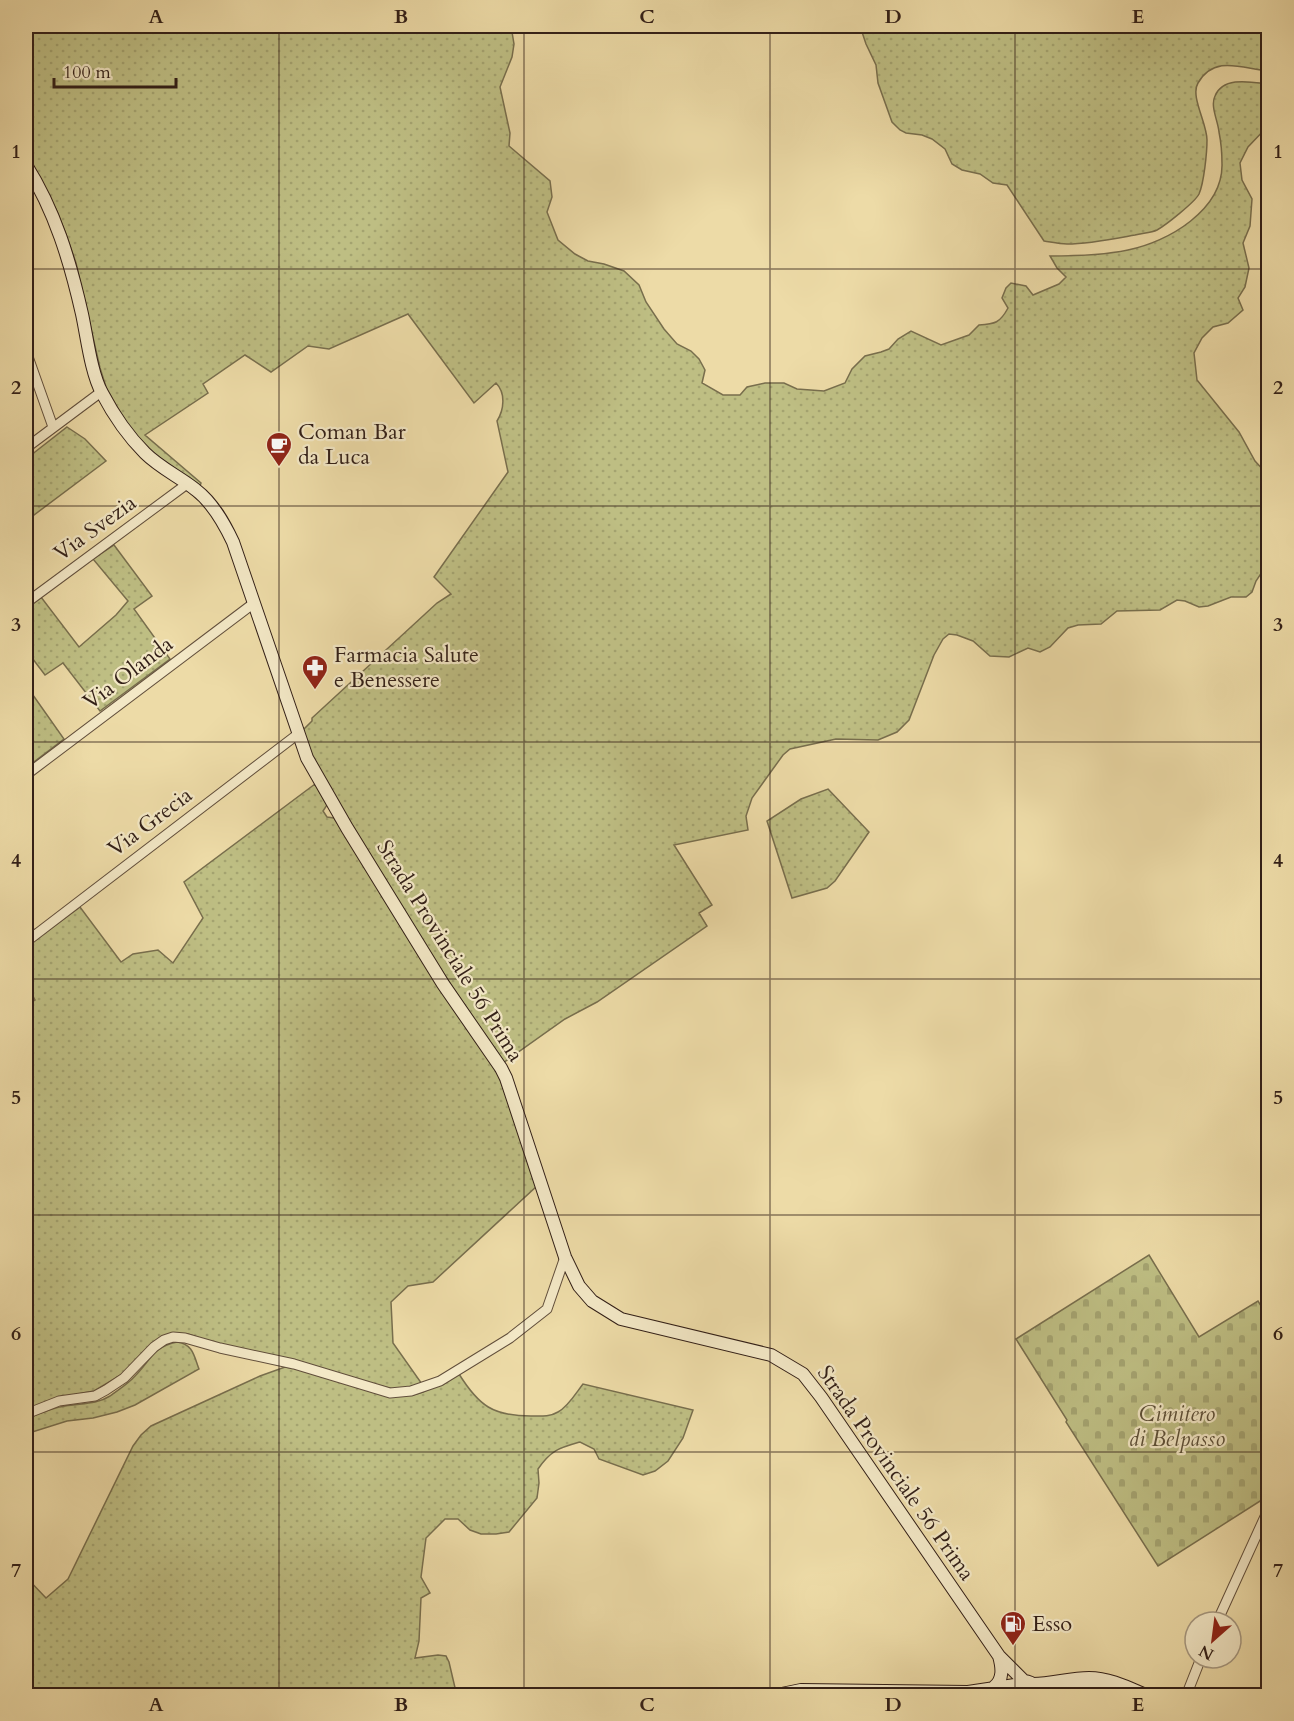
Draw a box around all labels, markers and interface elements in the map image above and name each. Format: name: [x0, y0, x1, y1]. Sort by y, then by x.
text: A: [148, 3, 164, 30]
text: B: [394, 3, 408, 30]
text: C: [639, 3, 655, 30]
text: D: [884, 3, 902, 30]
text: E: [1132, 3, 1144, 30]
scale bar: [54, 51, 176, 89]
text: 100 m: [63, 60, 111, 85]
text: 1: [11, 138, 21, 165]
text: 1: [1273, 138, 1283, 165]
text: 2: [11, 374, 21, 401]
text: 2: [1273, 374, 1283, 401]
place label: Coman Bar da Luca: [298, 417, 407, 472]
cafe icon: Coman Bar da Luca: [264, 430, 294, 468]
street label: Via Svezia: [48, 488, 143, 568]
text: 3: [11, 611, 21, 638]
text: 3: [1273, 611, 1283, 638]
street label: Via Olanda: [77, 629, 180, 717]
place label: Farmacia Salute e Benessere: [334, 640, 479, 695]
pharmacy icon: Farmacia Salute e Benessere: [300, 653, 330, 691]
street label: Via Grecia: [101, 780, 199, 864]
street label: Strada Provinciale 56 Prima: [369, 834, 531, 1068]
text: 4: [11, 847, 21, 874]
text: 4: [1273, 847, 1283, 874]
text: 5: [11, 1084, 21, 1111]
text: 5: [1273, 1084, 1283, 1111]
text: 6: [11, 1320, 21, 1347]
text: 6: [1273, 1320, 1283, 1347]
street label: Strada Provinciale 56 Prima: [810, 1359, 982, 1587]
park label: Cimitero di Belpasso: [1129, 1399, 1225, 1454]
text: 7: [11, 1557, 21, 1584]
text: 7: [1273, 1557, 1283, 1584]
fuel station icon: Esso: [998, 1609, 1028, 1647]
place label: Esso: [1032, 1609, 1072, 1639]
north arrow: [1183, 1610, 1243, 1670]
text: N: [1195, 1639, 1218, 1665]
text: A: [148, 1691, 164, 1718]
text: B: [394, 1691, 408, 1718]
text: C: [639, 1691, 655, 1718]
text: D: [884, 1691, 902, 1718]
text: E: [1132, 1691, 1144, 1718]

